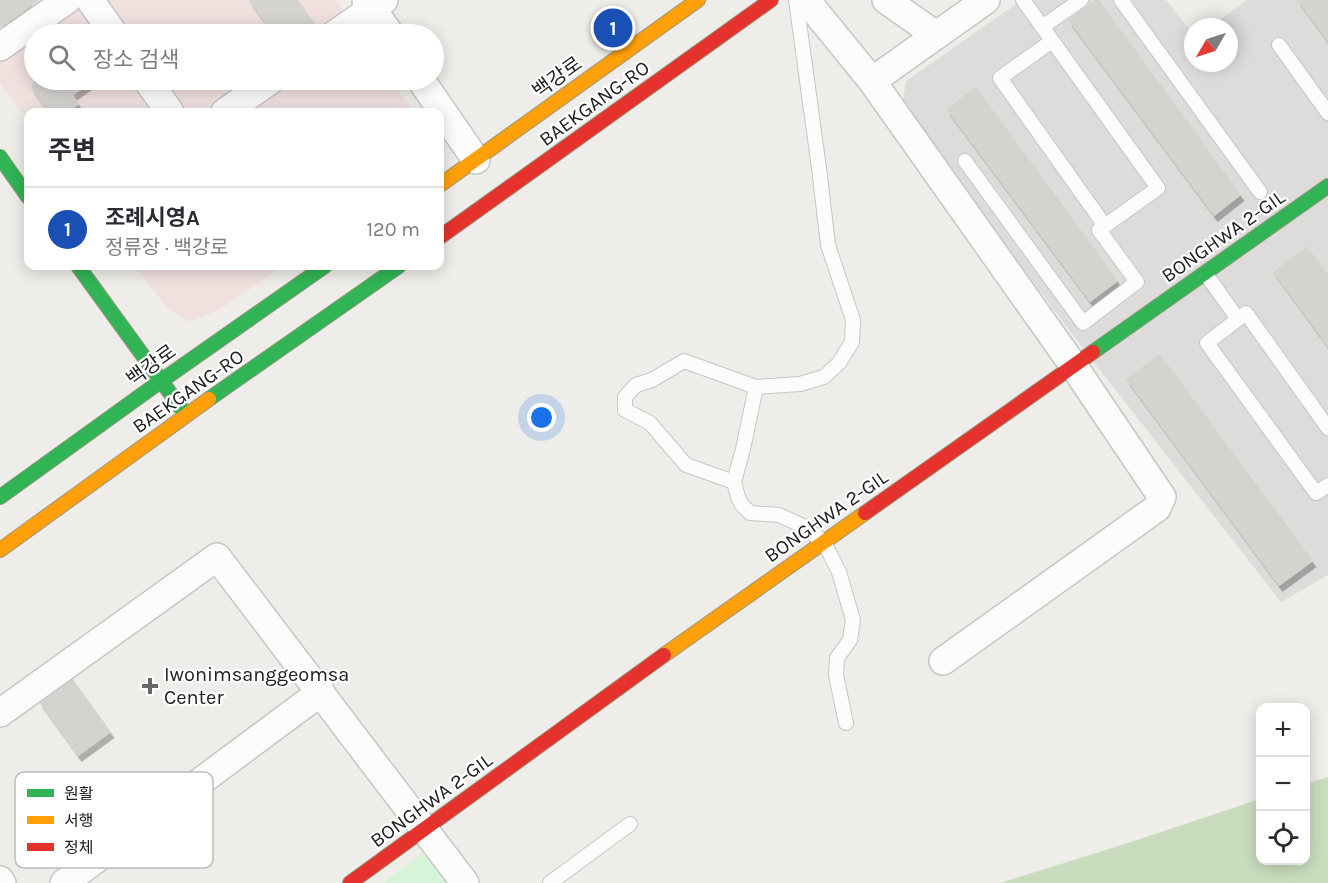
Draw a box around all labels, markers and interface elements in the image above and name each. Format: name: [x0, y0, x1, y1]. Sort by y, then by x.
pin: 1: [594, 6, 632, 51]
north arrow: [1184, 18, 1238, 72]
search box: [24, 24, 444, 90]
icon: search: [45, 41, 78, 74]
text: 장소 검색: [93, 47, 179, 73]
street label: 백강로: [528, 52, 586, 103]
street label: BAEKGANG-RO: [535, 56, 654, 151]
text: 주변: [48, 135, 96, 166]
street label: BONGHWA 2-GIL: [1157, 185, 1290, 287]
text: 조례시영A: [105, 205, 200, 231]
text: 1: [64, 218, 71, 241]
text: 120 m: [366, 218, 420, 241]
text: 정류장 · 백강로: [105, 236, 228, 259]
street label: 백강로: [122, 340, 180, 391]
street label: BAEKGANG-RO: [128, 345, 248, 438]
your location: [527, 403, 556, 432]
street label: BONGHWA 2-GIL: [760, 465, 893, 567]
place label: Iwonimsanggeomsa Center: [164, 663, 349, 709]
marker: Iwonimsanggeomsa Center: [141, 677, 159, 695]
map controls: [1256, 703, 1310, 865]
button: +: [1256, 703, 1310, 757]
street label: BONGHWA 2-GIL: [366, 748, 497, 852]
button: −: [1256, 757, 1310, 811]
legend: [15, 772, 213, 868]
text: 원활: [64, 784, 94, 803]
text: 서행: [64, 811, 93, 830]
button: locate: [1256, 811, 1310, 865]
text: 정체: [64, 838, 93, 857]

